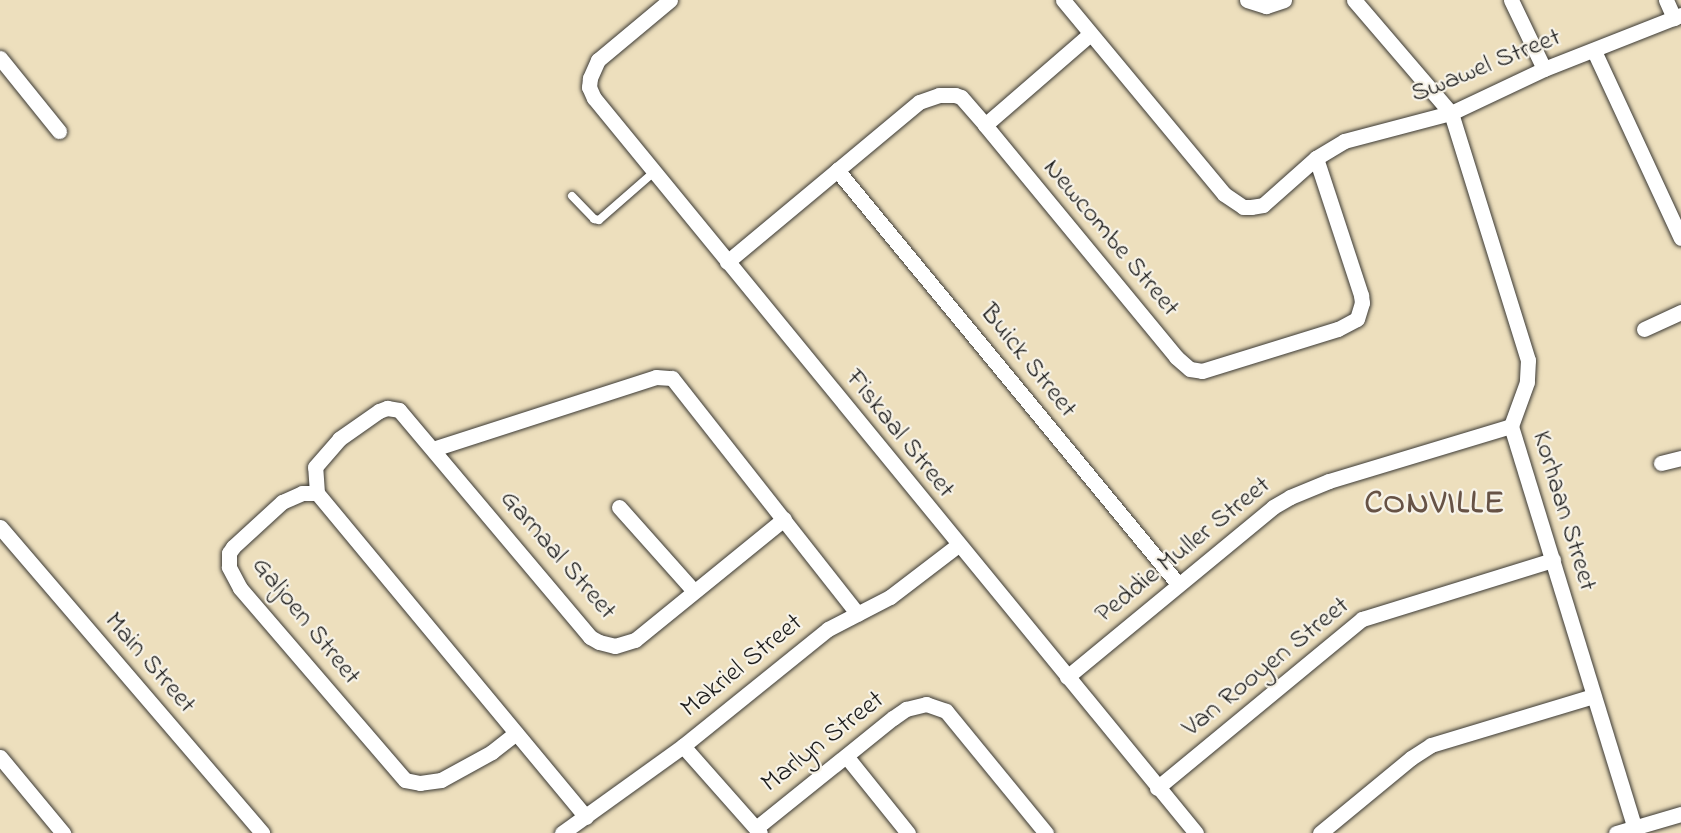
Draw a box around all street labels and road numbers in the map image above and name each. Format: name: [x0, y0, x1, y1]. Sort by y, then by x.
street label: Swawel Street: [1406, 21, 1566, 111]
street label: Newcombe Street: [1036, 153, 1186, 323]
street label: Buick Street: [972, 298, 1084, 424]
street label: Fiskaal Street: [838, 363, 962, 505]
street label: Korhaan Street: [1524, 427, 1604, 595]
street label: Peddie Muller Street: [1089, 469, 1277, 631]
street label: Garnaal Street: [493, 483, 623, 627]
street label: Galjoen Street: [244, 550, 368, 692]
street label: Van Rooyen Street: [1176, 590, 1356, 744]
street label: Main Street: [97, 606, 203, 720]
street label: Makriel Street: [675, 607, 809, 725]
street label: Marlyn Street: [755, 684, 891, 800]

